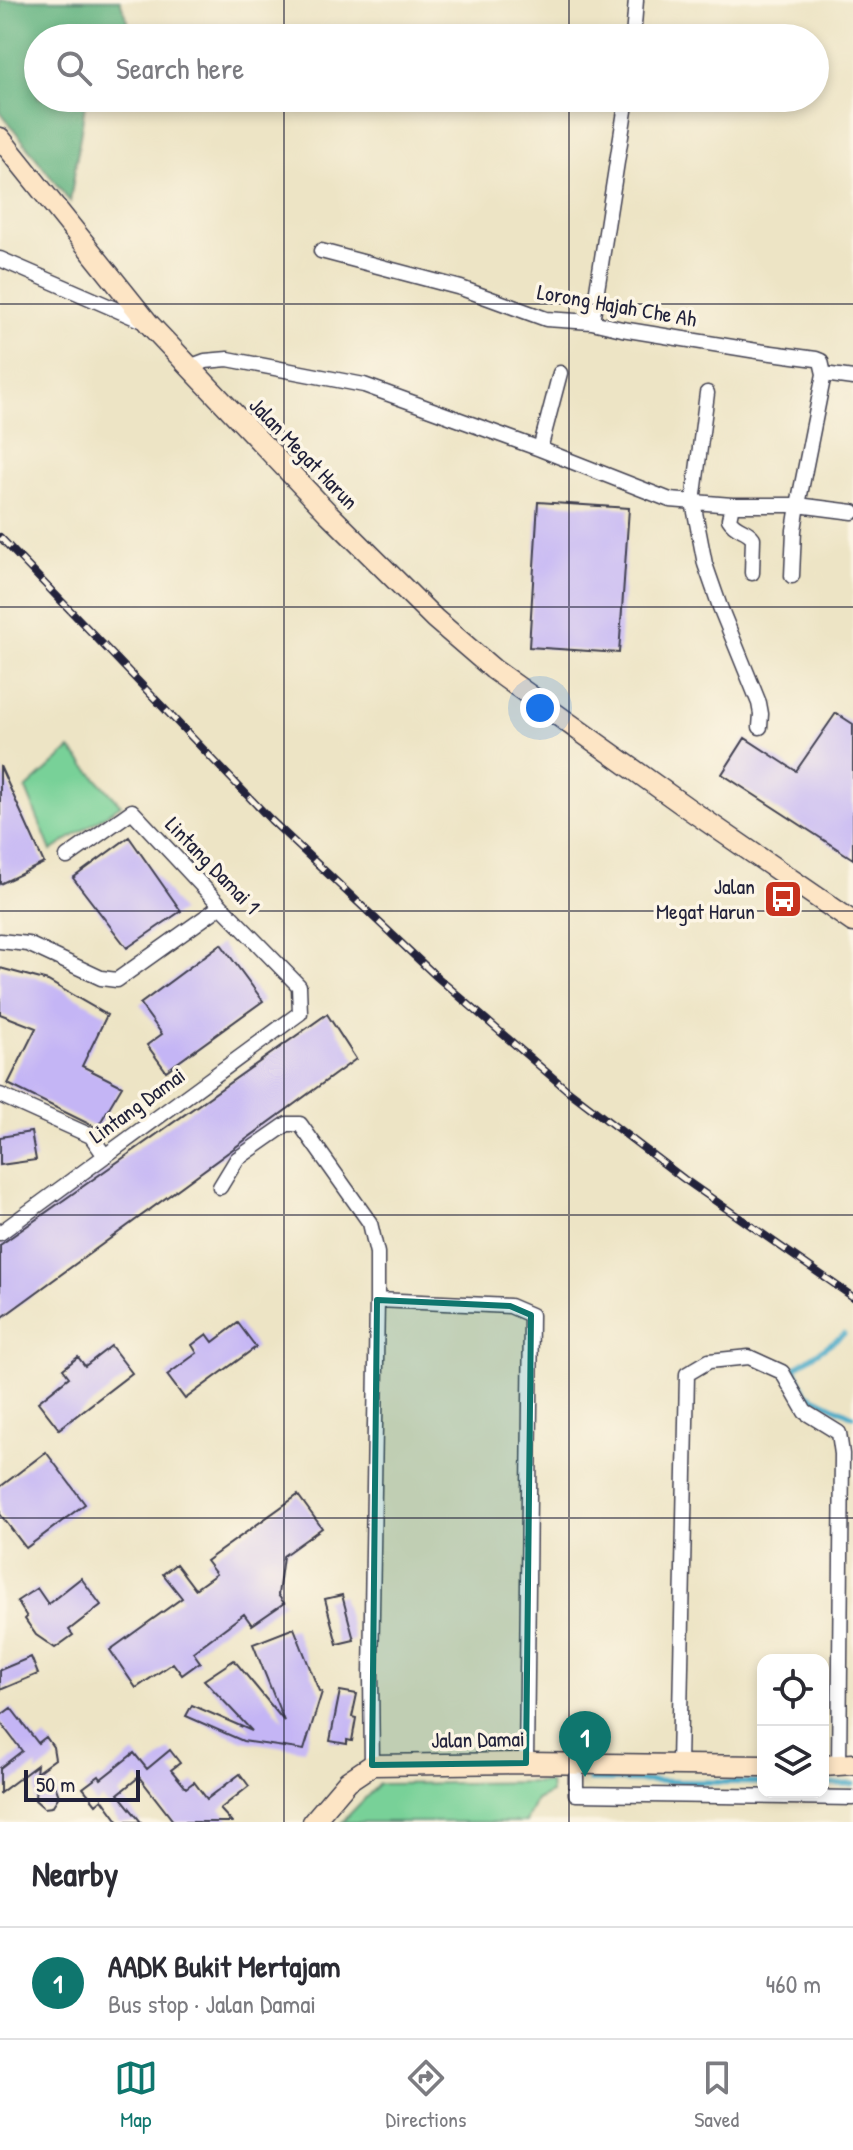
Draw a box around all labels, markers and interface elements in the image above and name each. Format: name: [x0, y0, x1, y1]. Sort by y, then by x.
search box: [24, 24, 829, 112]
icon: search: [52, 46, 96, 90]
text: Search here: [116, 48, 244, 88]
street label: Lorong Hajah Che Ah: [535, 276, 699, 334]
street label: Jalan Megat Harun: [243, 390, 365, 516]
your location: [520, 688, 560, 728]
street label: Lintang Damai 1: [159, 810, 267, 920]
place label: Jalan Megat Harun: [656, 871, 755, 926]
bus stop icon: Jalan Megat Harun: [762, 878, 804, 920]
street label: Lintang Damai: [83, 1060, 191, 1150]
map controls: [757, 1654, 829, 1798]
button: locate: [757, 1654, 829, 1726]
pin: 1: [559, 1711, 611, 1777]
street label: Jalan Damai: [431, 1723, 525, 1755]
button: layers: [757, 1726, 829, 1798]
scale bar: [24, 1766, 140, 1802]
text: 50 m: [36, 1769, 75, 1799]
text: Nearby: [32, 1851, 118, 1897]
text: AADK Bukit Mertajam: [108, 1946, 340, 1986]
text: 1: [53, 1966, 63, 2001]
text: 460 m: [766, 1966, 821, 2001]
text: Bus stop · Jalan Damai: [108, 1986, 316, 2021]
tab: Map: [114, 2056, 158, 2134]
tab: Directions: [386, 2056, 467, 2134]
tab: Saved: [694, 2056, 739, 2134]

